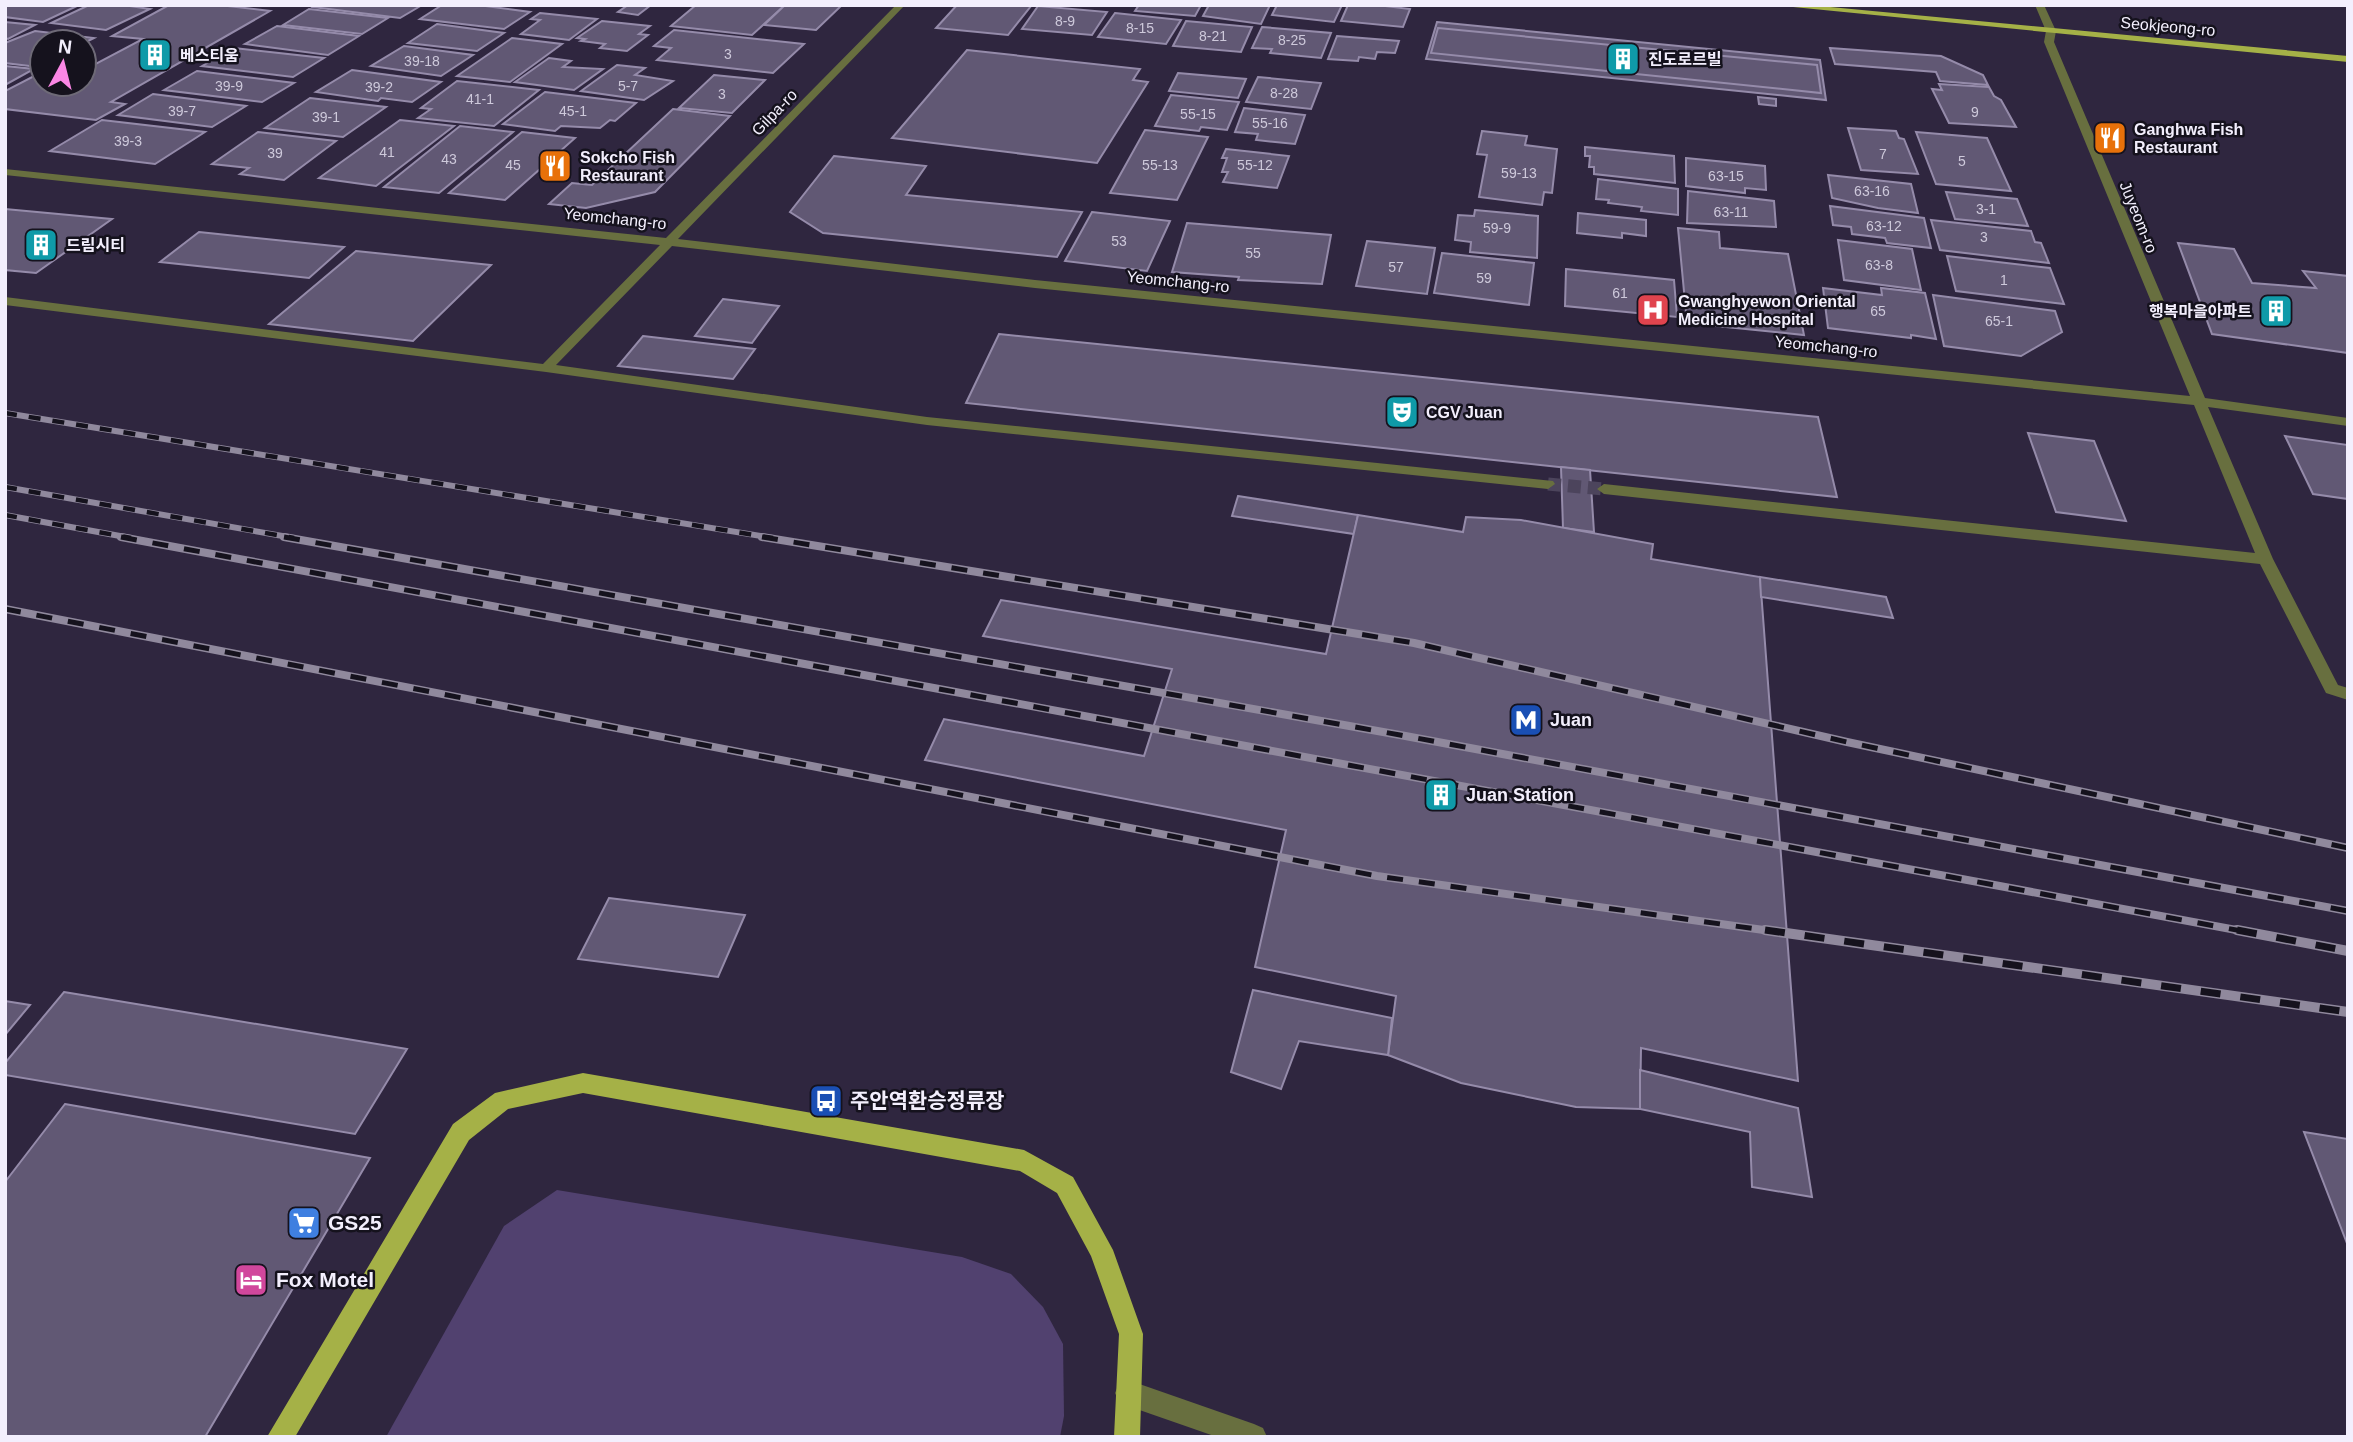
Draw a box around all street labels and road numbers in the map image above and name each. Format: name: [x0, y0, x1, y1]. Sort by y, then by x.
street label: Seokjeong-ro: [2120, 14, 2216, 39]
street label: Gilpa-ro: [748, 86, 800, 139]
street label: Juyeom-ro: [2116, 179, 2161, 256]
street label: Yeomchang-ro: [563, 205, 667, 232]
street label: Yeomchang-ro: [1126, 268, 1230, 295]
street label: Yeomchang-ro: [1774, 333, 1878, 360]

